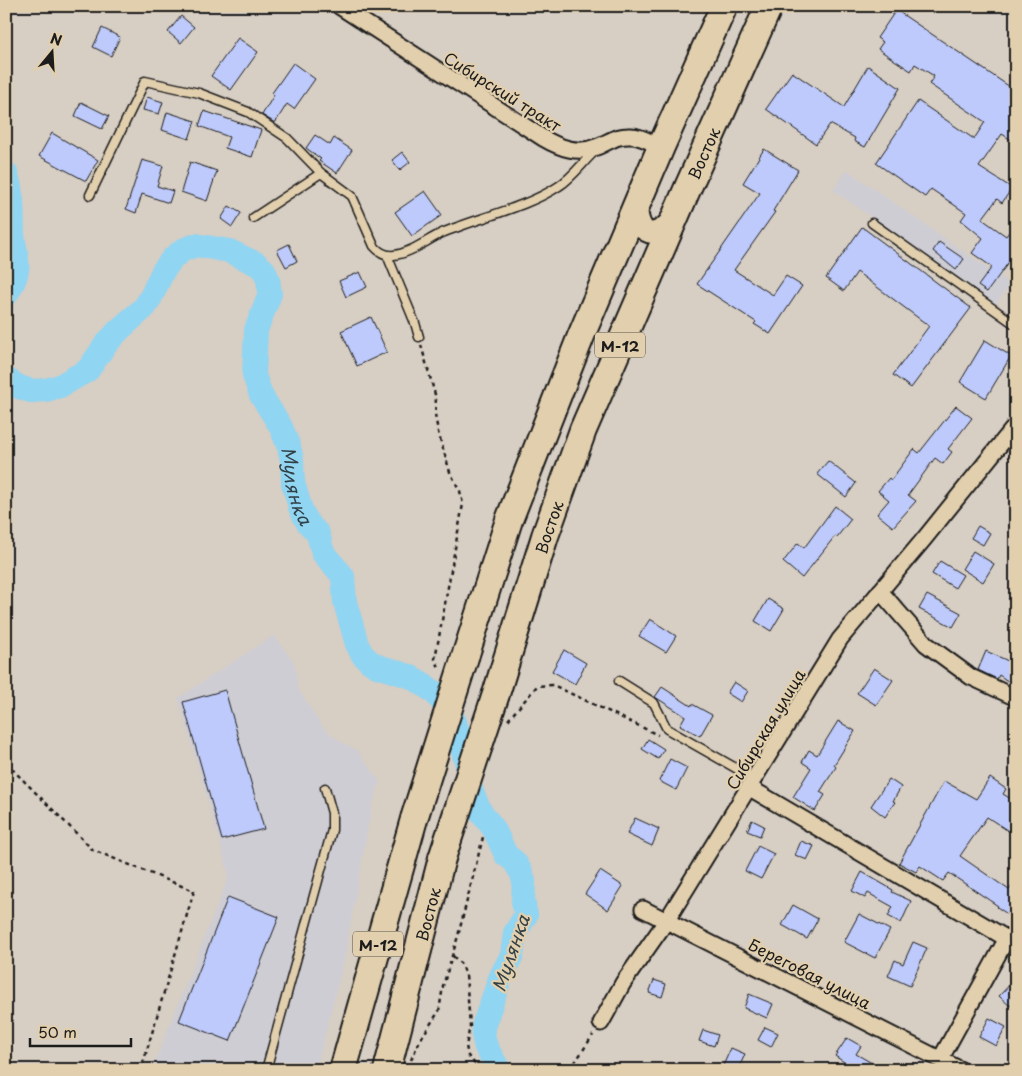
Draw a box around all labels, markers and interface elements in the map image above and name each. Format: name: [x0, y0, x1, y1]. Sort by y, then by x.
text: N: [48, 27, 65, 51]
north arrow: [28, 28, 78, 78]
street label: Сибирский тракт: [440, 45, 567, 137]
street label: Восток: [681, 123, 726, 183]
road number: М-12: [595, 332, 645, 358]
water label: Мулянка: [276, 444, 320, 530]
street label: Восток: [528, 497, 569, 557]
street label: Сибирская улица: [719, 664, 811, 794]
street label: Восток: [409, 884, 446, 944]
water label: Мулянка: [484, 910, 536, 995]
road number: М-12: [353, 932, 403, 956]
street label: Береговая улица: [745, 932, 875, 1014]
scale bar: [30, 1016, 131, 1048]
text: 50 m: [38, 1020, 77, 1043]

